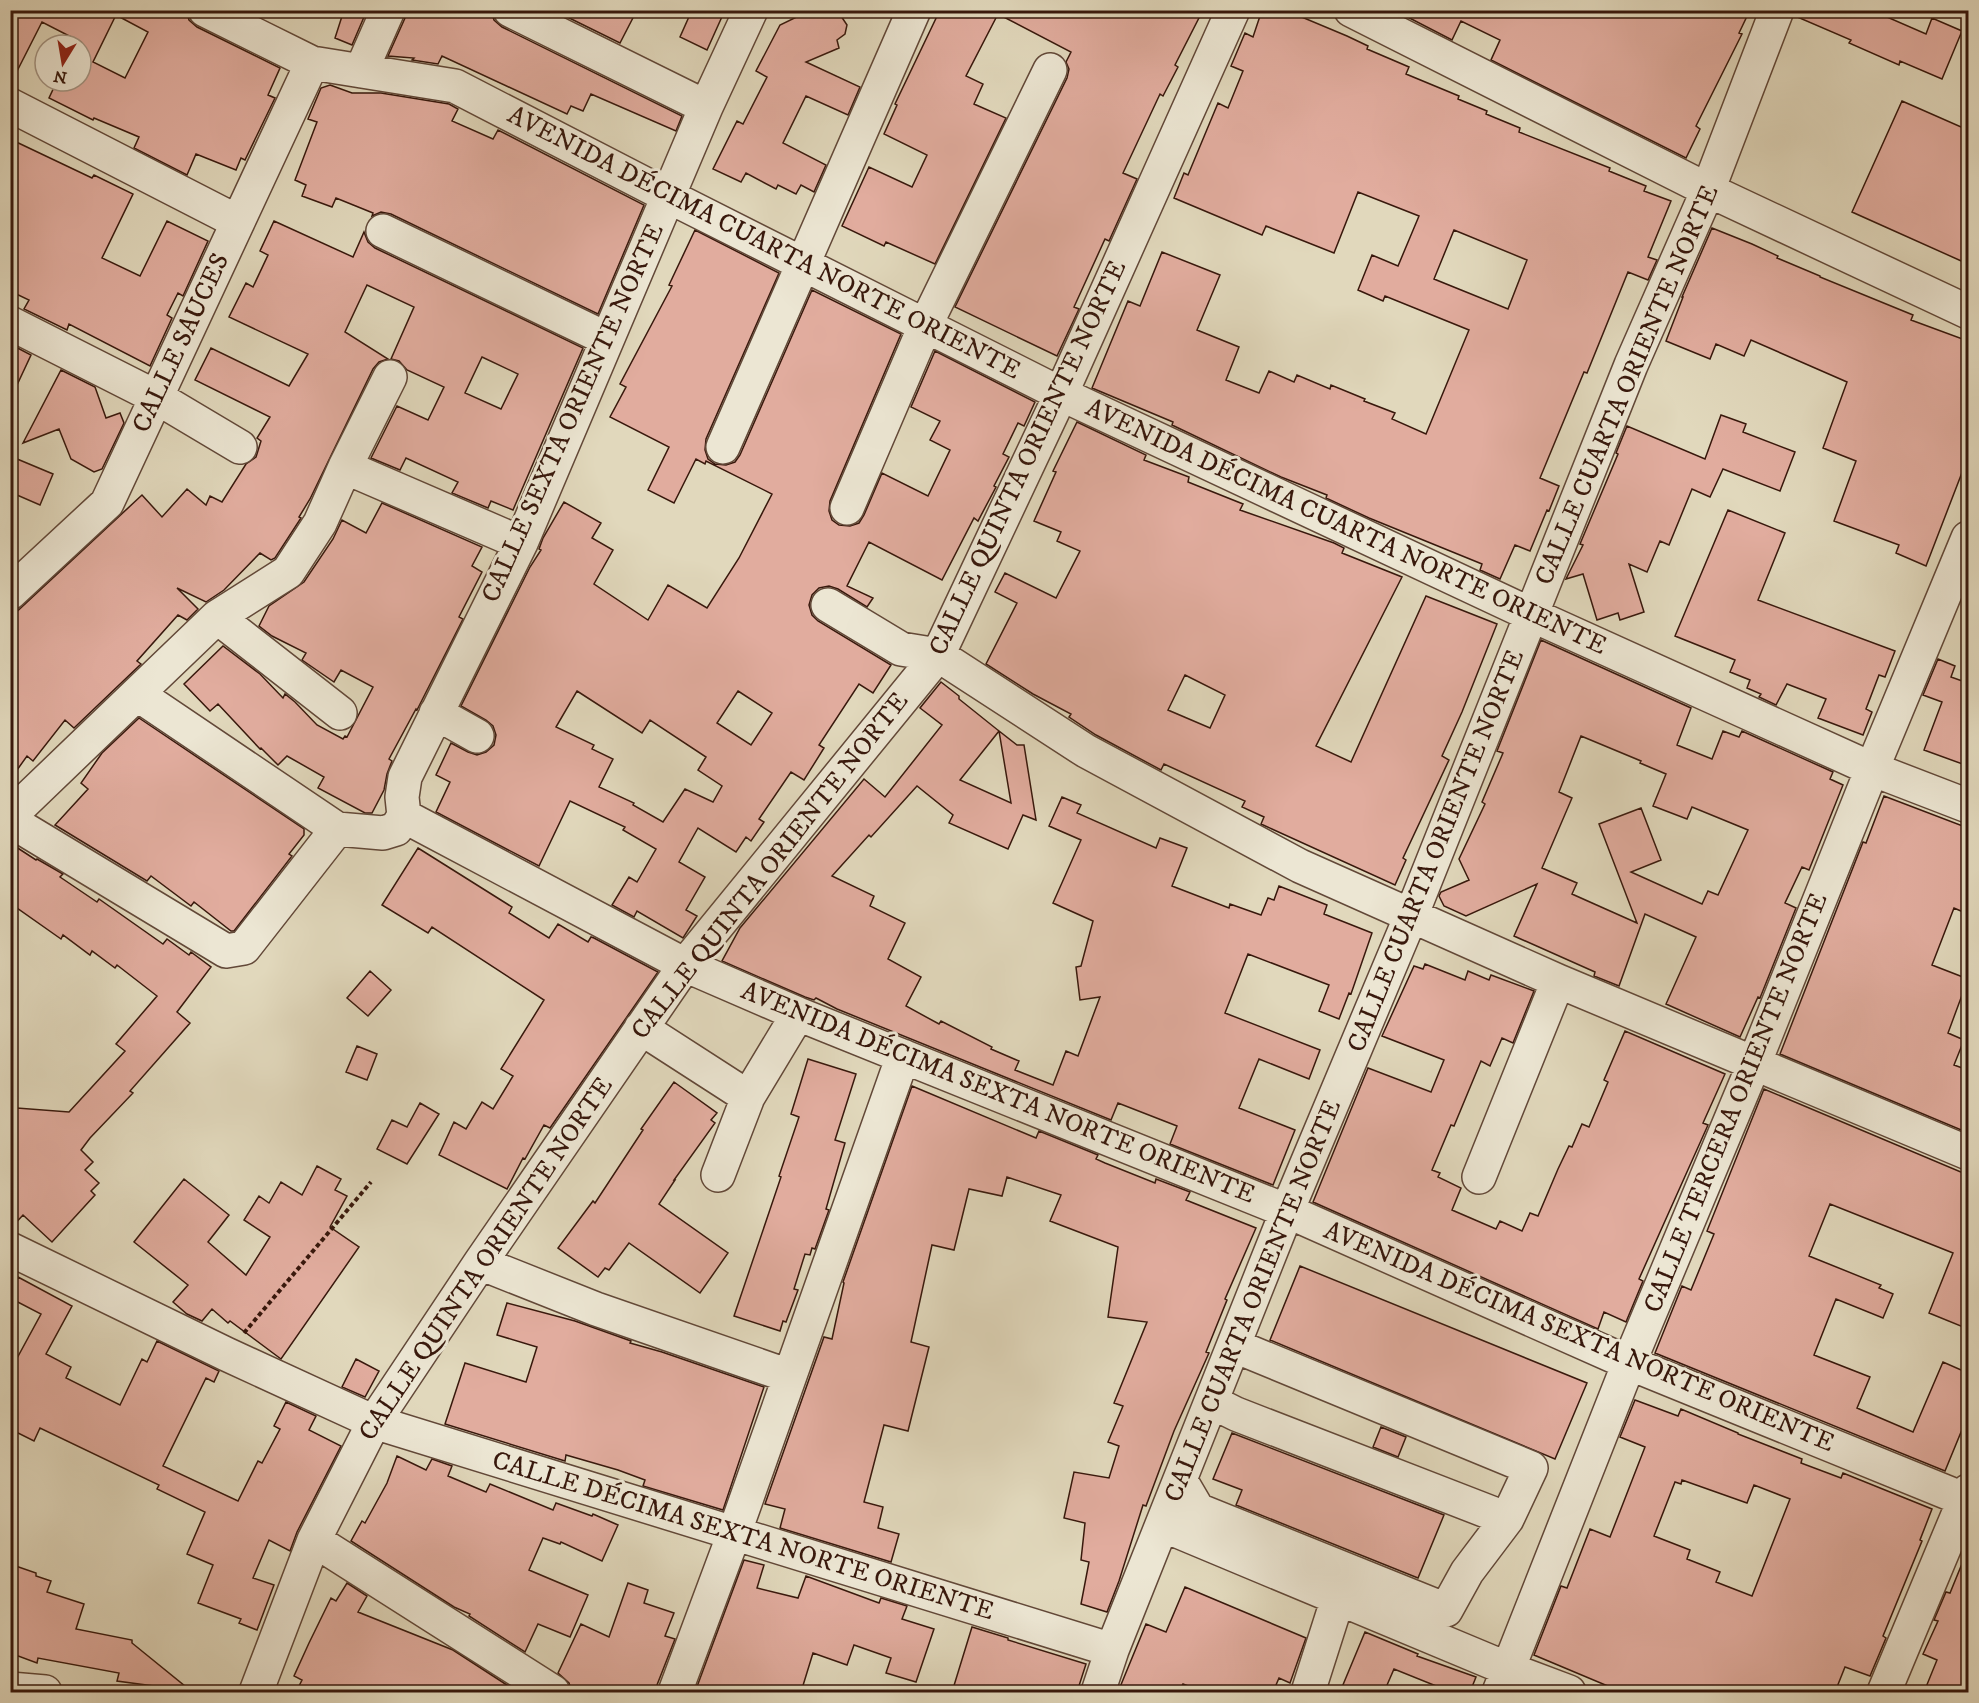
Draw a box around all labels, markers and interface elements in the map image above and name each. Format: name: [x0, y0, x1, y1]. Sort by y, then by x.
north arrow: [33, 33, 93, 93]
text: N: [52, 66, 69, 88]
street label: AVENIDA DÉCIMA CUARTA NORTE ORIENTE: [502, 99, 1026, 387]
street label: CALLE CUARTA ORIENTE NORTE: [1528, 180, 1726, 590]
street label: CALLE SEXTA ORIENTE NORTE: [474, 218, 672, 608]
street label: CALLE SAUCES: [125, 248, 237, 438]
street label: CALLE QUINTA ORIENTE NORTE: [922, 255, 1134, 661]
street label: AVENIDA DÉCIMA CUARTA NORTE ORIENTE: [1080, 391, 1612, 663]
street label: CALLE CUARTA ORIENTE NORTE: [1340, 645, 1532, 1057]
street label: CALLE QUINTA ORIENTE NORTE: [624, 686, 916, 1046]
street label: CALLE TERCERA ORIENTE NORTE: [1636, 888, 1836, 1318]
street label: AVENIDA DÉCIMA SEXTA NORTE ORIENTE: [736, 974, 1260, 1212]
street label: CALLE QUINTA ORIENTE NORTE: [352, 1071, 620, 1447]
street label: CALLE CUARTA ORIENTE NORTE: [1157, 1095, 1349, 1507]
street label: AVENIDA DÉCIMA SEXTA NORTE ORIENTE: [1319, 1214, 1839, 1460]
street label: CALLE DÉCIMA SEXTA NORTE ORIENTE: [488, 1444, 998, 1628]

